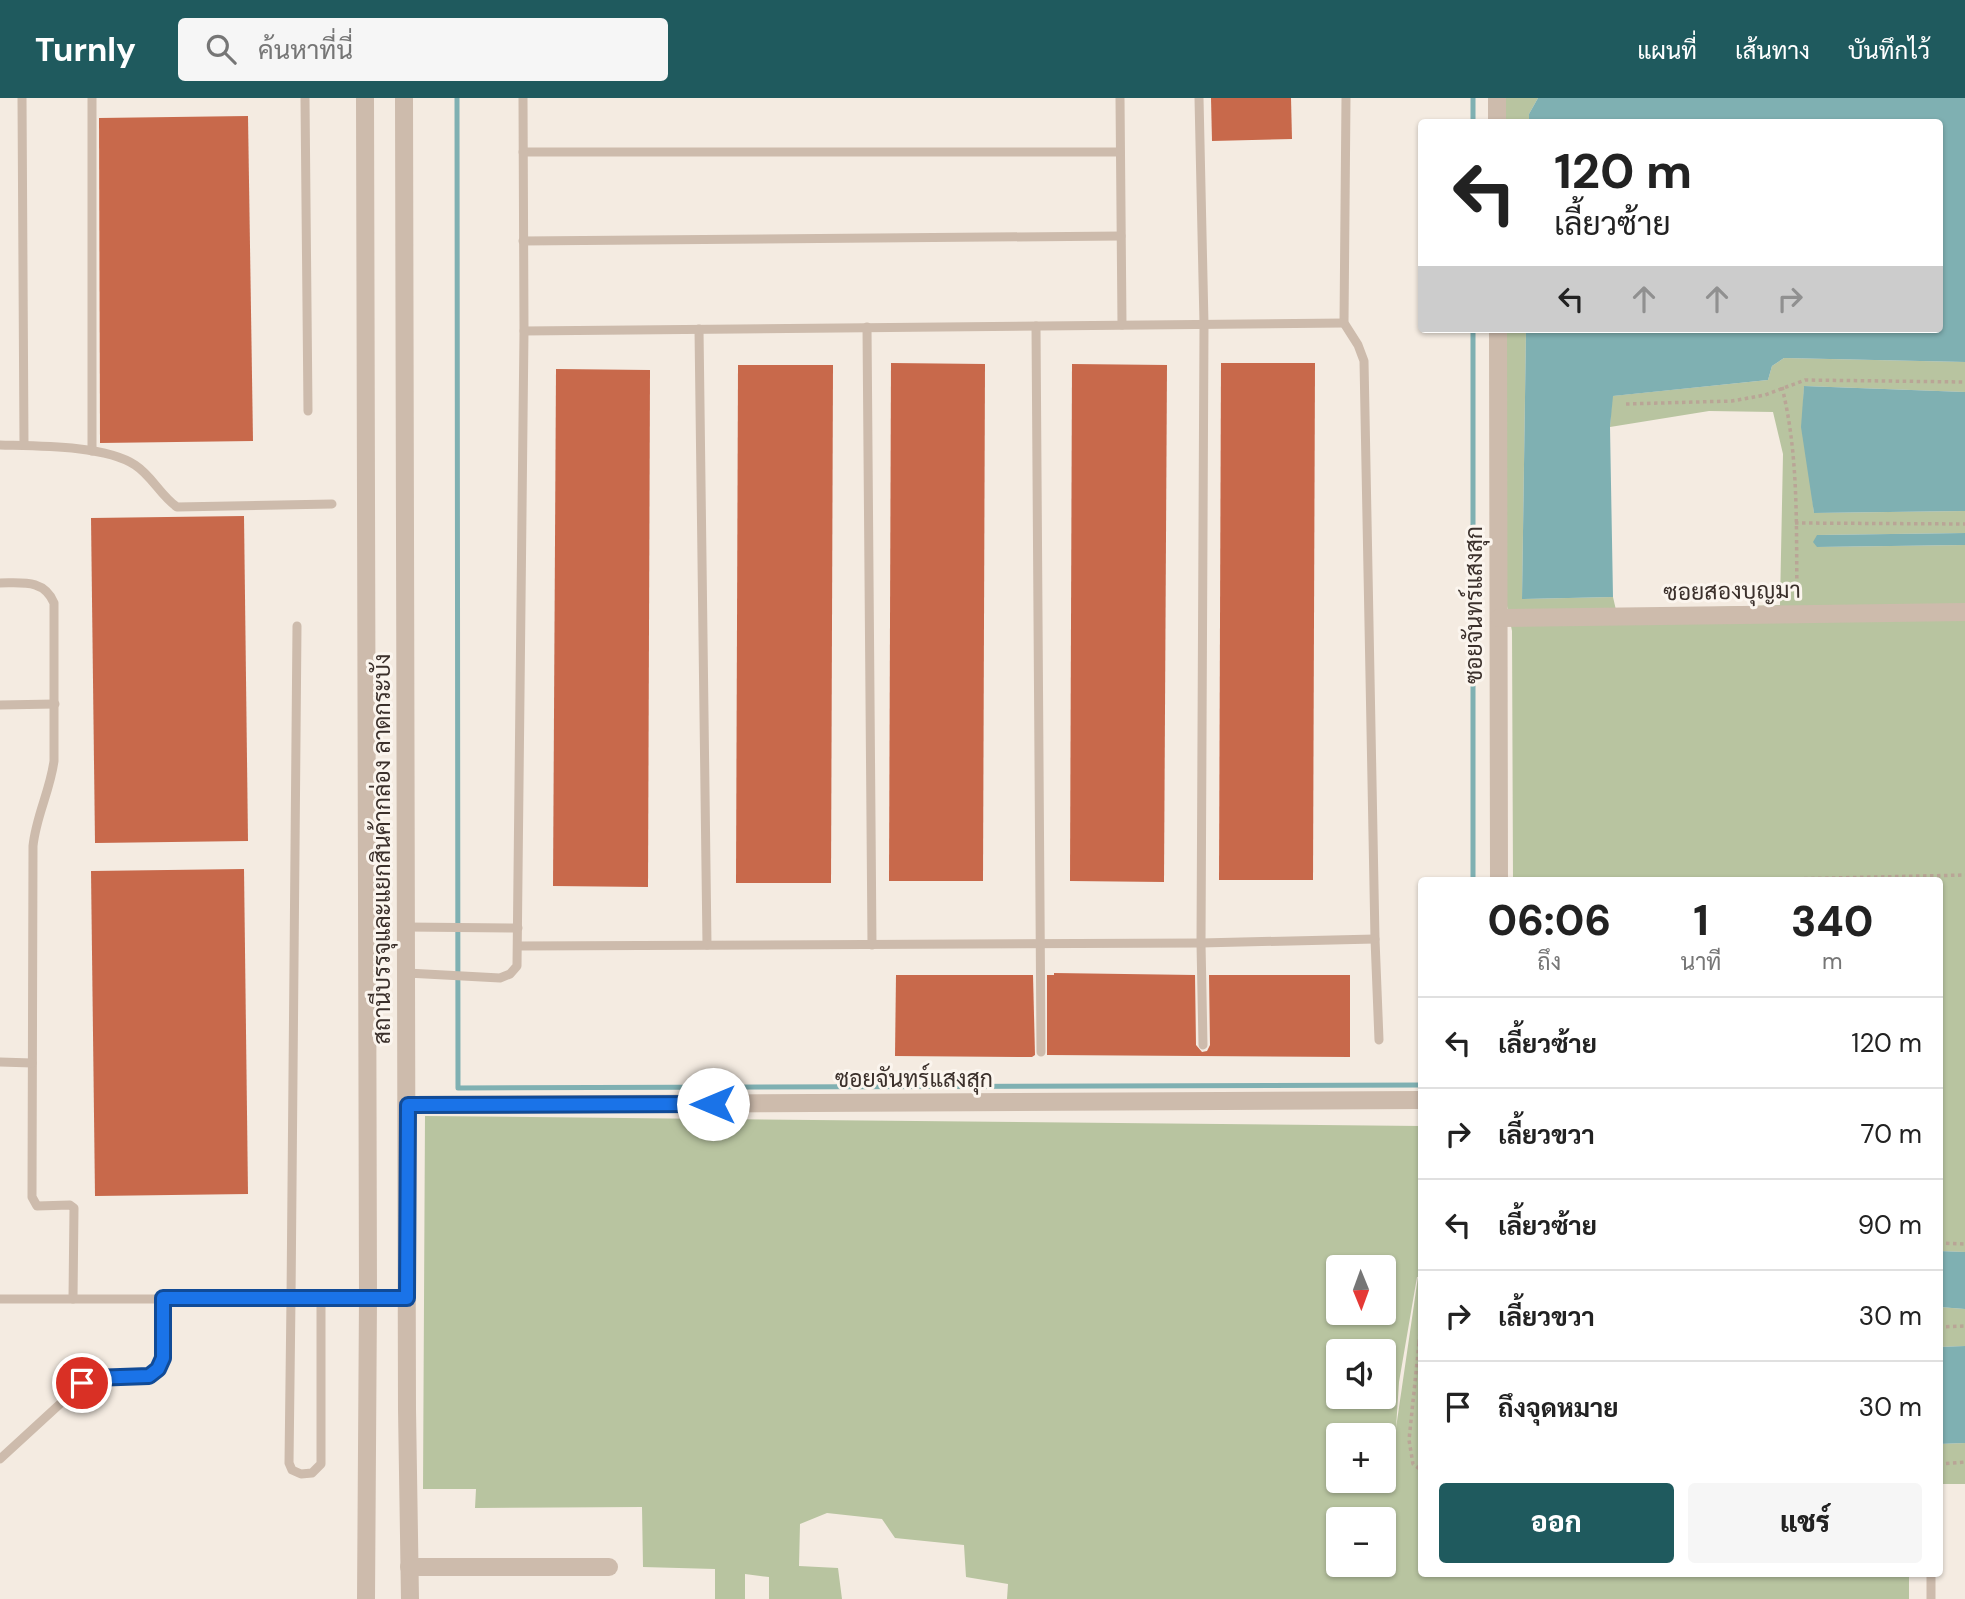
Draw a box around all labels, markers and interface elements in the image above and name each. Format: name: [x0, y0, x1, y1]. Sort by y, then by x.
search box: [178, 18, 668, 81]
text: Turnly: [35, 28, 136, 71]
icon: search: [202, 30, 240, 68]
text: ค้นหาที่นี่: [258, 33, 353, 67]
text: แผนที่: [1637, 35, 1697, 66]
text: เส้นทาง: [1735, 35, 1810, 66]
text: บันทึกไว้: [1848, 35, 1930, 66]
text: 120 m: [1554, 139, 1692, 203]
icon: left: [1439, 147, 1530, 238]
text: เลี้ยวซ้าย: [1554, 203, 1671, 245]
icon: left: [1552, 280, 1590, 318]
icon: ahead: [1625, 280, 1663, 318]
icon: ahead: [1698, 280, 1736, 318]
icon: right: [1771, 280, 1809, 318]
street label: ซอยจันทร์แสงสุก: [1458, 526, 1490, 684]
street label: ซอยสองบุญมา: [1663, 575, 1801, 608]
street label: สถานีบรรจุและแยกสินค้ากล่อง ลาดกระบัง: [367, 654, 398, 1044]
text: 06:06: [1487, 893, 1611, 948]
text: 1: [1693, 893, 1709, 948]
text: 340: [1791, 894, 1873, 949]
text: m: [1822, 946, 1842, 976]
text: ถึง: [1537, 947, 1561, 977]
text: นาที: [1681, 947, 1721, 977]
icon: left: [1439, 1024, 1477, 1062]
text: 120 m: [1851, 1026, 1922, 1060]
text: เลี้ยวซ้าย: [1498, 1027, 1597, 1061]
street label: ซอยจันทร์แสงสุก: [835, 1063, 993, 1095]
position arrow: [676, 1067, 750, 1141]
icon: right: [1439, 1115, 1477, 1153]
text: 70 m: [1861, 1117, 1922, 1151]
text: เลี้ยวขวา: [1498, 1118, 1595, 1152]
icon: left: [1439, 1206, 1477, 1244]
text: 90 m: [1858, 1208, 1922, 1242]
text: เลี้ยวซ้าย: [1498, 1209, 1597, 1243]
north arrow: [1326, 1255, 1396, 1325]
map controls: [1326, 1255, 1396, 1577]
icon: right: [1439, 1297, 1477, 1335]
text: 30 m: [1859, 1299, 1922, 1333]
text: เลี้ยวขวา: [1498, 1300, 1595, 1334]
button: sound: [1326, 1339, 1396, 1409]
pin: [52, 1353, 112, 1413]
icon: arrive: [63, 1364, 101, 1402]
icon: arrive: [1439, 1388, 1477, 1426]
text: 30 m: [1859, 1390, 1922, 1424]
text: ถึงจุดหมาย: [1498, 1391, 1619, 1425]
button: +: [1326, 1423, 1396, 1493]
button: ออก: [1439, 1483, 1674, 1563]
button: แชร์: [1688, 1483, 1922, 1563]
button: −: [1326, 1507, 1396, 1577]

